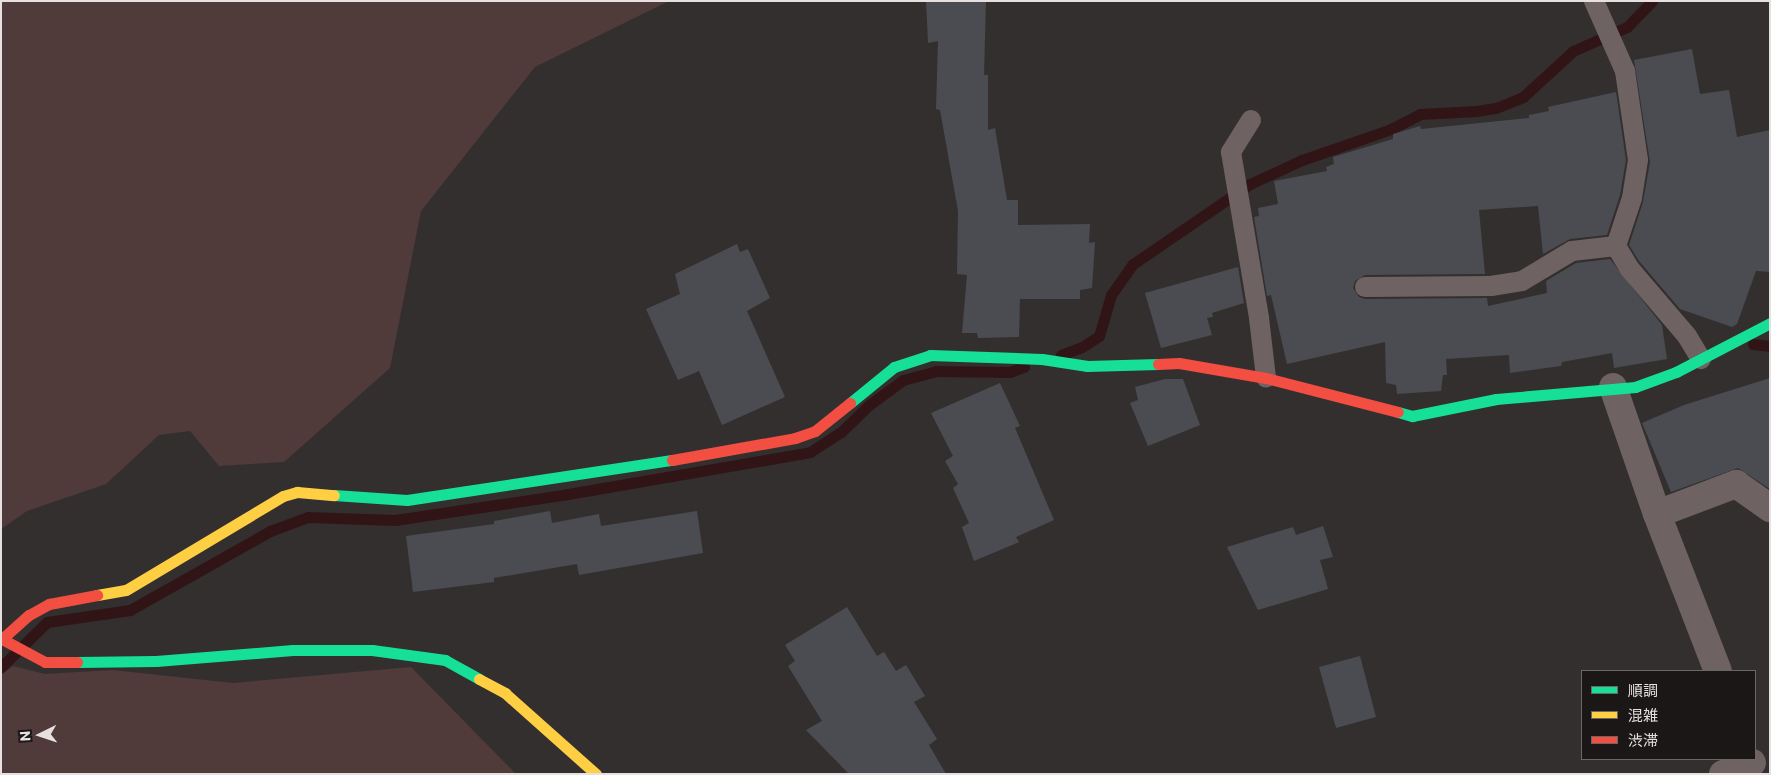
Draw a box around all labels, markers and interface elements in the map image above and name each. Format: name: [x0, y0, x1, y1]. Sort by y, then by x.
legend: [1581, 670, 1756, 760]
text: 順調: [1628, 681, 1658, 699]
text: 混雑: [1628, 706, 1658, 724]
north arrow: [15, 710, 65, 760]
text: N: [16, 730, 33, 742]
text: 渋滞: [1628, 731, 1658, 749]

